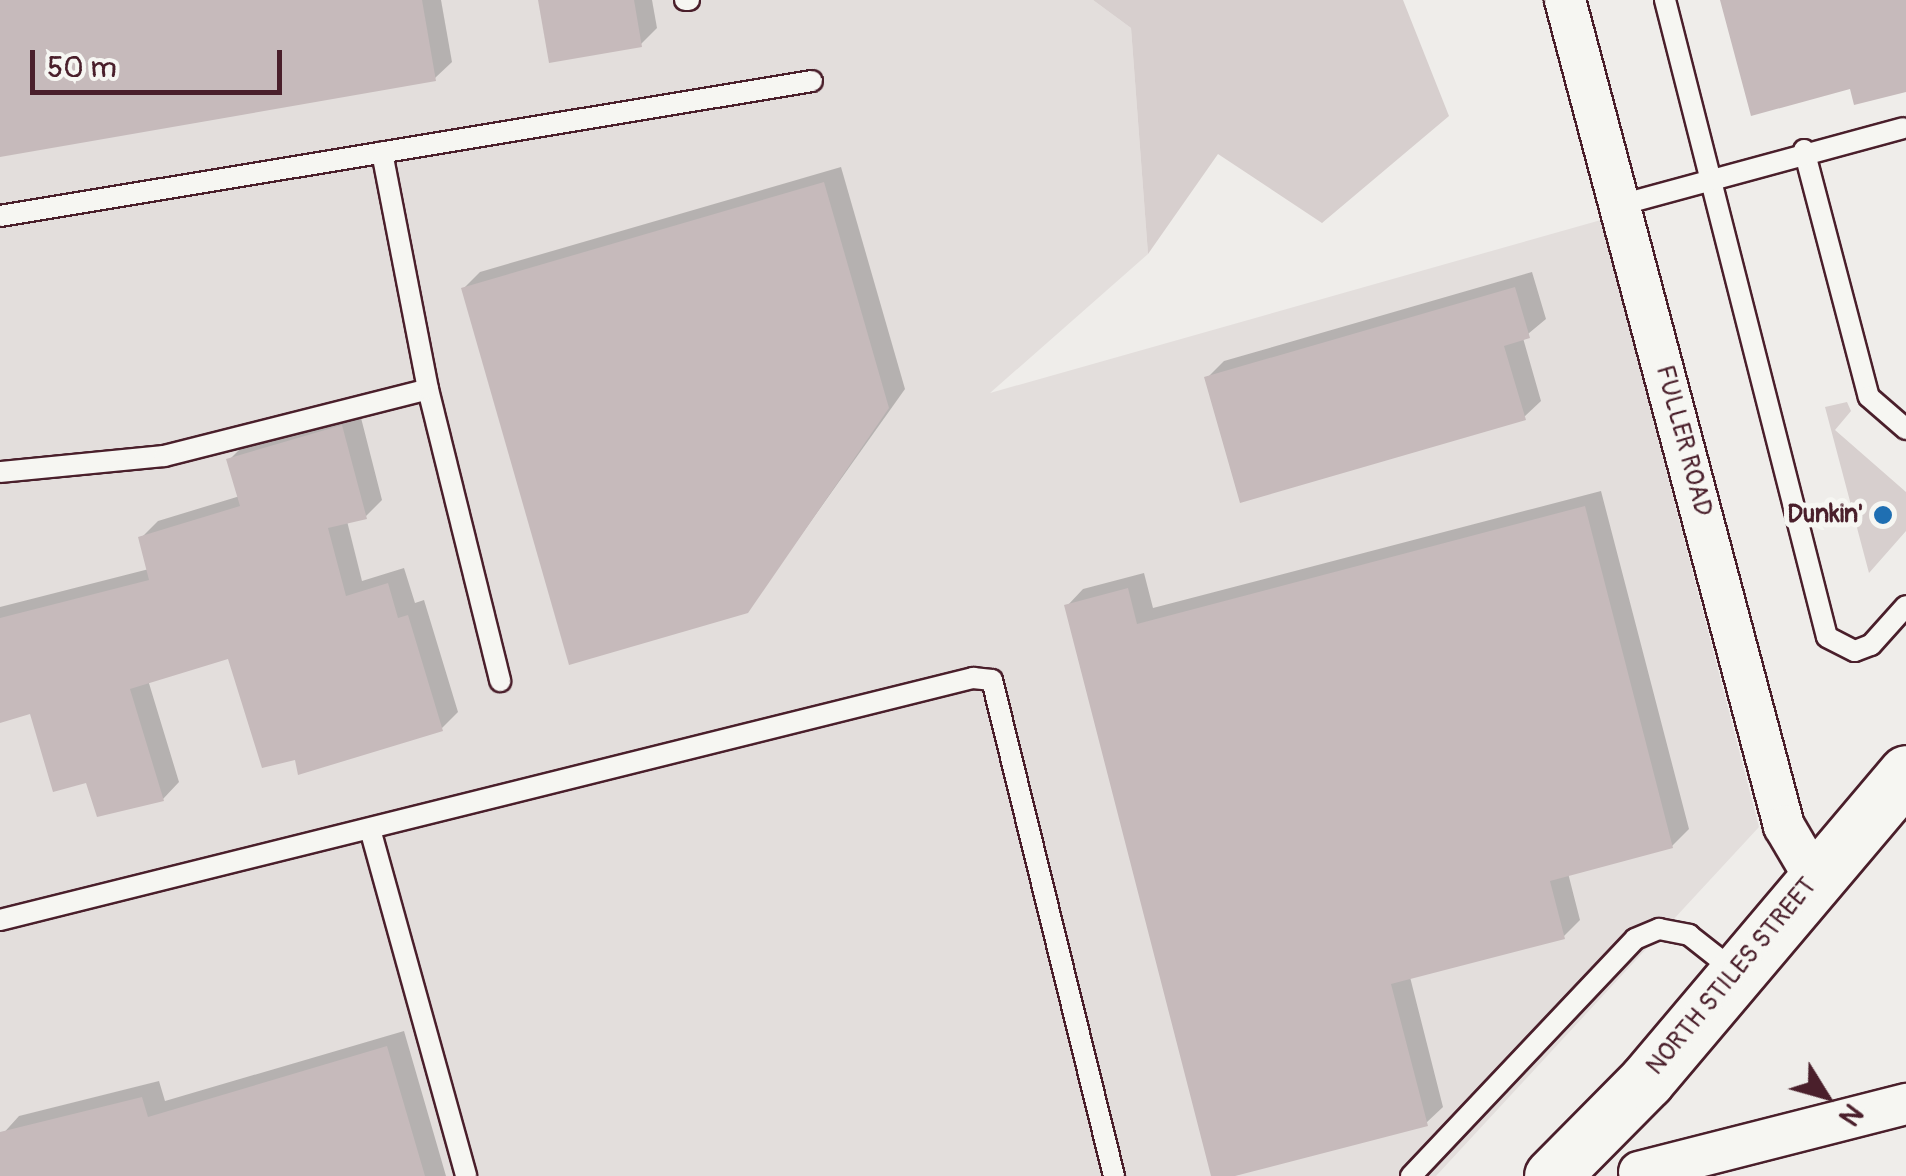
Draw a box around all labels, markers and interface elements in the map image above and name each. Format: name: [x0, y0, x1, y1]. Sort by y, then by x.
scale bar: [35, 30, 288, 92]
text: 50 m: [47, 49, 117, 86]
street label: FULLER ROAD: [1648, 362, 1718, 520]
place label: Dunkin': [1787, 500, 1863, 530]
marker: Dunkin': [1872, 504, 1894, 526]
street label: NORTH STILES STREET: [1641, 872, 1823, 1082]
north arrow: [1776, 1046, 1876, 1146]
text: N: [1831, 1096, 1870, 1132]

